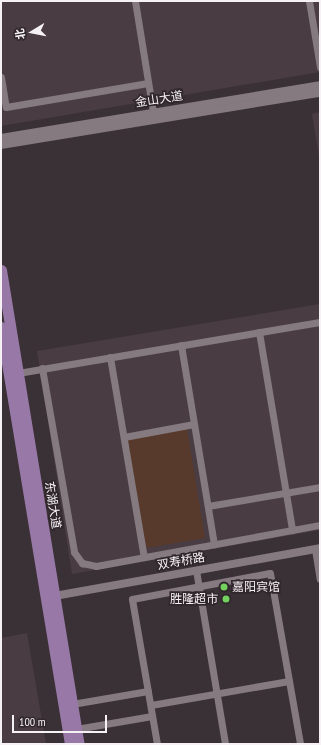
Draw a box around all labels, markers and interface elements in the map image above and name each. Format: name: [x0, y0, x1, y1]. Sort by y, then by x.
north arrow: [12, 12, 52, 52]
text: 北: [12, 27, 28, 41]
street label: 金山大道: [134, 88, 184, 110]
street label: 东湖大道: [42, 480, 64, 530]
street label: 双寿桥路: [156, 550, 206, 572]
place label: 嘉阳宾馆: [232, 580, 280, 594]
marker: 嘉阳宾馆: [219, 582, 229, 592]
place label: 胜隆超市: [170, 592, 218, 606]
marker: 胜隆超市: [221, 594, 231, 604]
scale bar: [14, 707, 109, 733]
text: 100 m: [19, 714, 46, 729]

